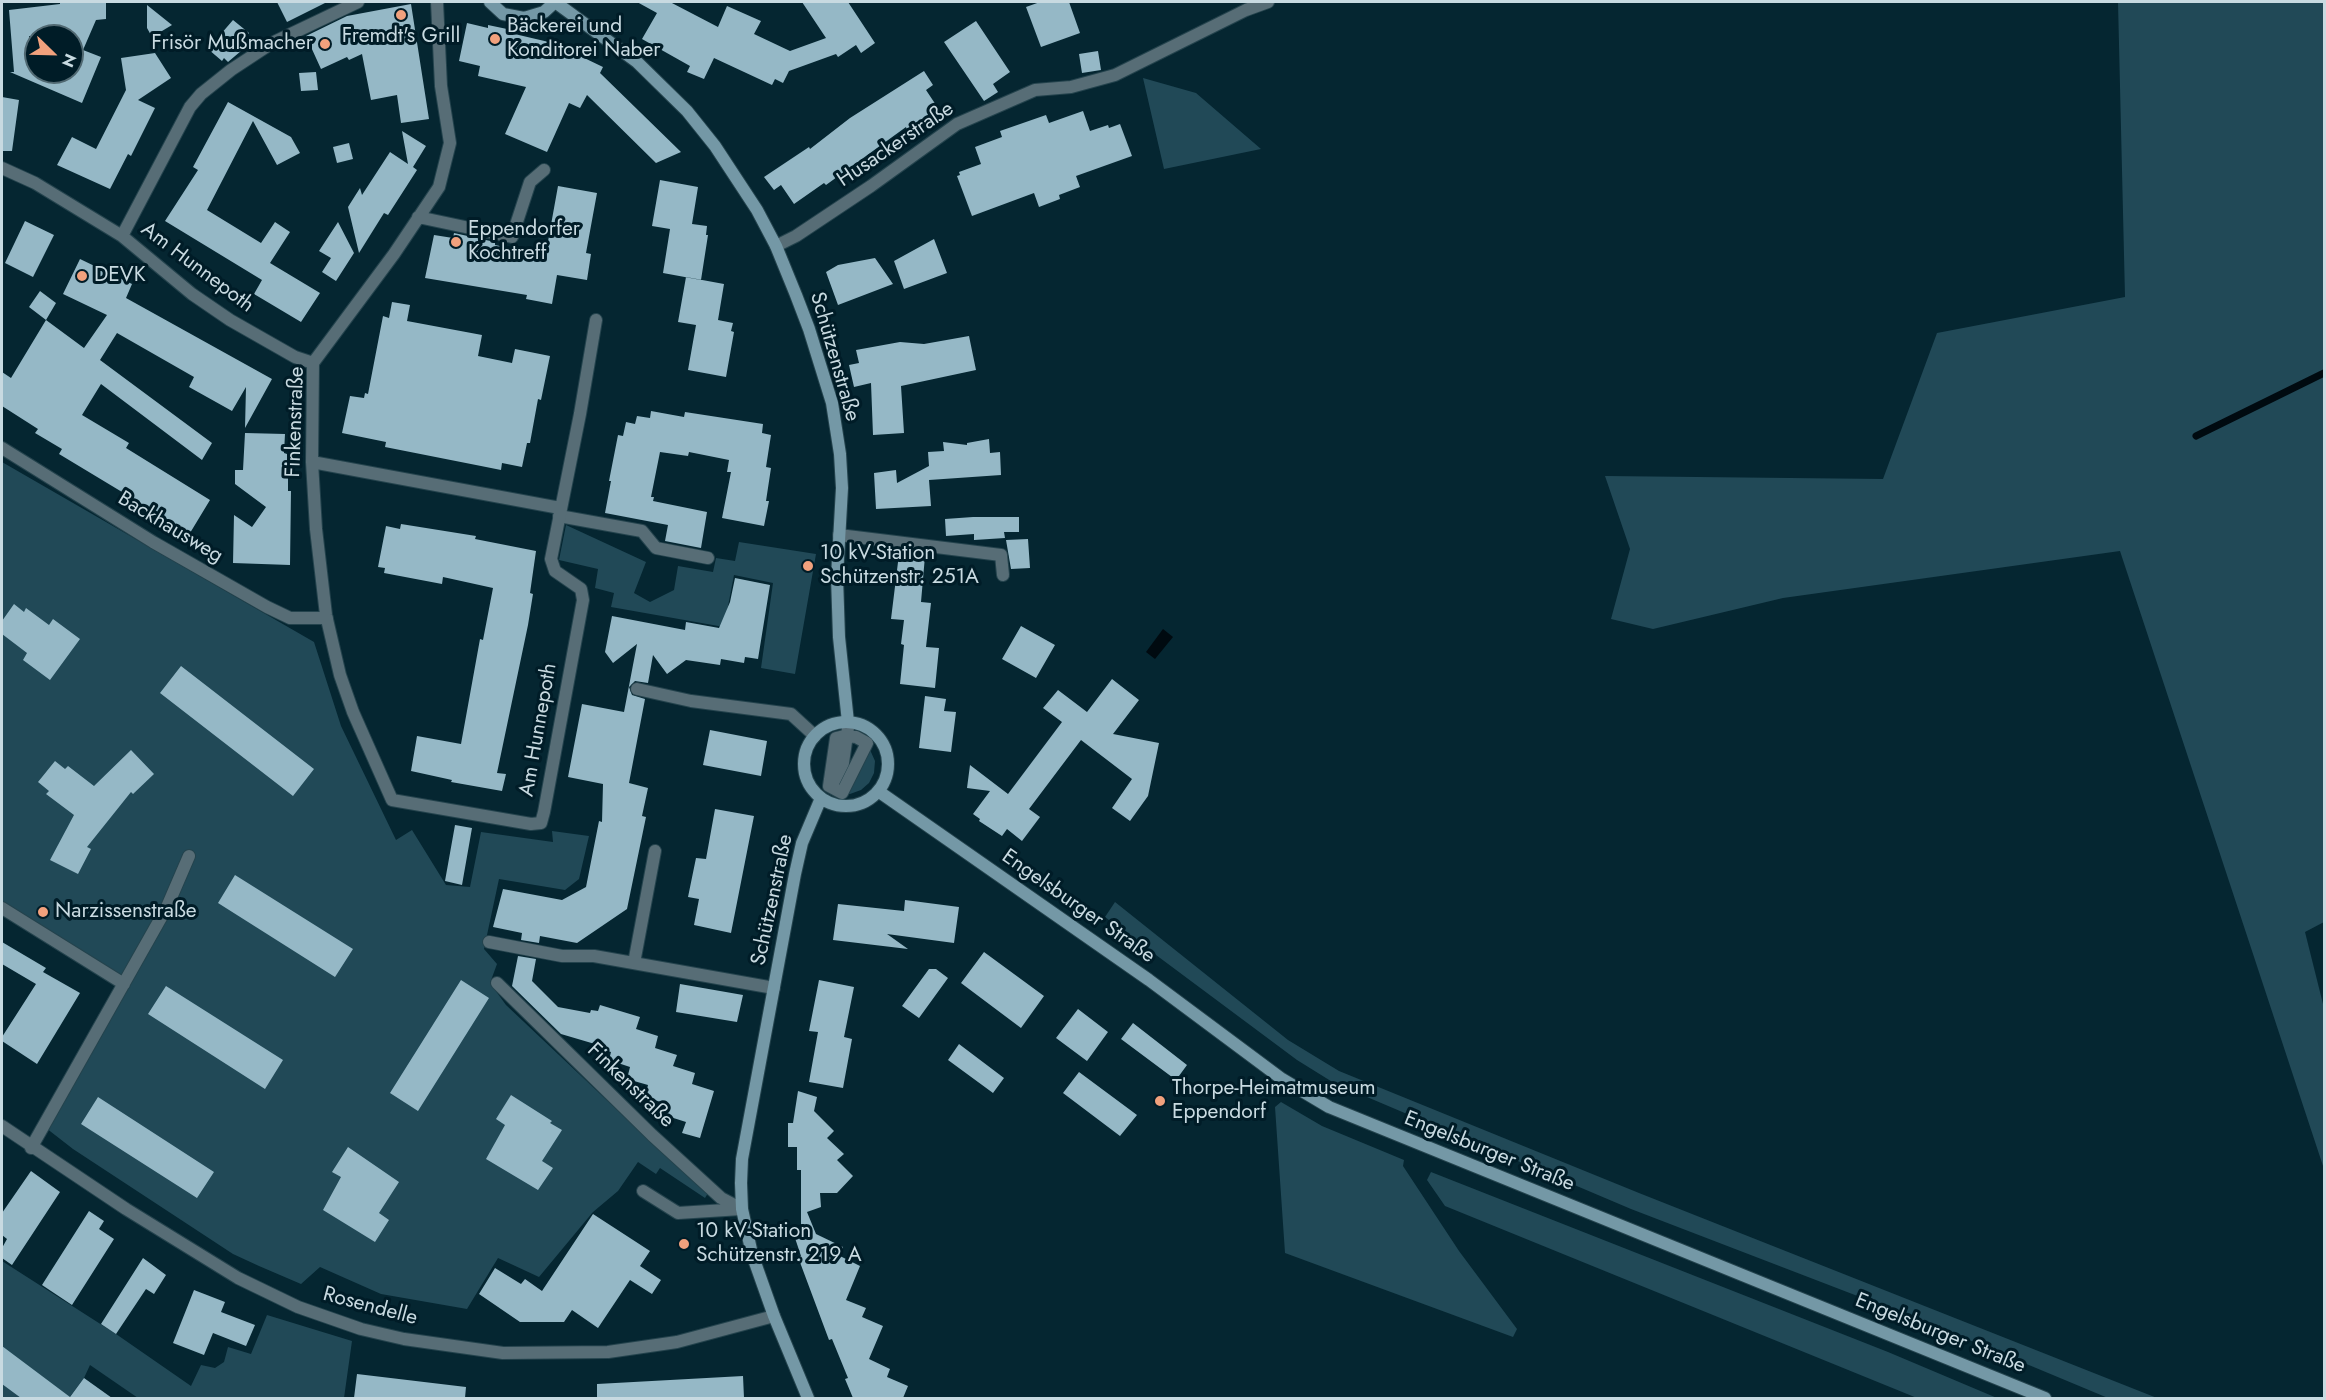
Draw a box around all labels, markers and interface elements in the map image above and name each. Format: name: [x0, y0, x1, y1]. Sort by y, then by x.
marker: Fremdt's Grill: [394, 8, 408, 22]
place label: Bäckerei und Konditorei Naber: [507, 14, 660, 64]
north arrow: [24, 24, 84, 84]
place label: Fremdt's Grill: [342, 24, 460, 50]
place label: Frisör Mußmacher: [151, 31, 313, 57]
marker: Bäckerei und Konditorei Naber: [488, 32, 502, 46]
marker: Frisör Mußmacher: [318, 37, 332, 51]
text: N: [56, 50, 82, 71]
street label: Husackerstraße: [833, 97, 959, 193]
street label: Am Hunnepoth: [136, 217, 258, 319]
place label: Eppendorfer Kochtreff: [468, 217, 580, 267]
marker: Eppendorfer Kochtreff: [449, 235, 463, 249]
place label: DEVK: [94, 263, 146, 289]
marker: DEVK: [75, 269, 89, 283]
street label: Schützenstraße: [804, 289, 864, 425]
street label: Finkenstraße: [281, 366, 311, 478]
street label: Backhausweg: [113, 487, 227, 569]
place label: 10 kV-Station Schützenstr. 251A: [820, 541, 979, 591]
marker: 10 kV-Station Schützenstr. 251A: [801, 559, 815, 573]
street label: Am Hunnepoth: [515, 661, 563, 799]
street label: Schützenstraße: [747, 832, 799, 968]
street label: Engelsburger Straße: [996, 845, 1160, 969]
place label: Narzissenstraße: [55, 899, 197, 925]
marker: Narzissenstraße: [36, 905, 50, 919]
street label: Finkenstraße: [581, 1038, 679, 1134]
place label: Thorpe-Heimatmuseum Eppendorf: [1172, 1076, 1376, 1126]
marker: Thorpe-Heimatmuseum Eppendorf: [1153, 1094, 1167, 1108]
street label: Engelsburger Straße: [1400, 1106, 1578, 1198]
place label: 10 kV-Station Schützenstr. 219 A: [696, 1219, 862, 1269]
marker: 10 kV-Station Schützenstr. 219 A: [677, 1237, 691, 1251]
street label: Rosendelle: [320, 1282, 420, 1332]
street label: Engelsburger Straße: [1851, 1288, 2029, 1380]

